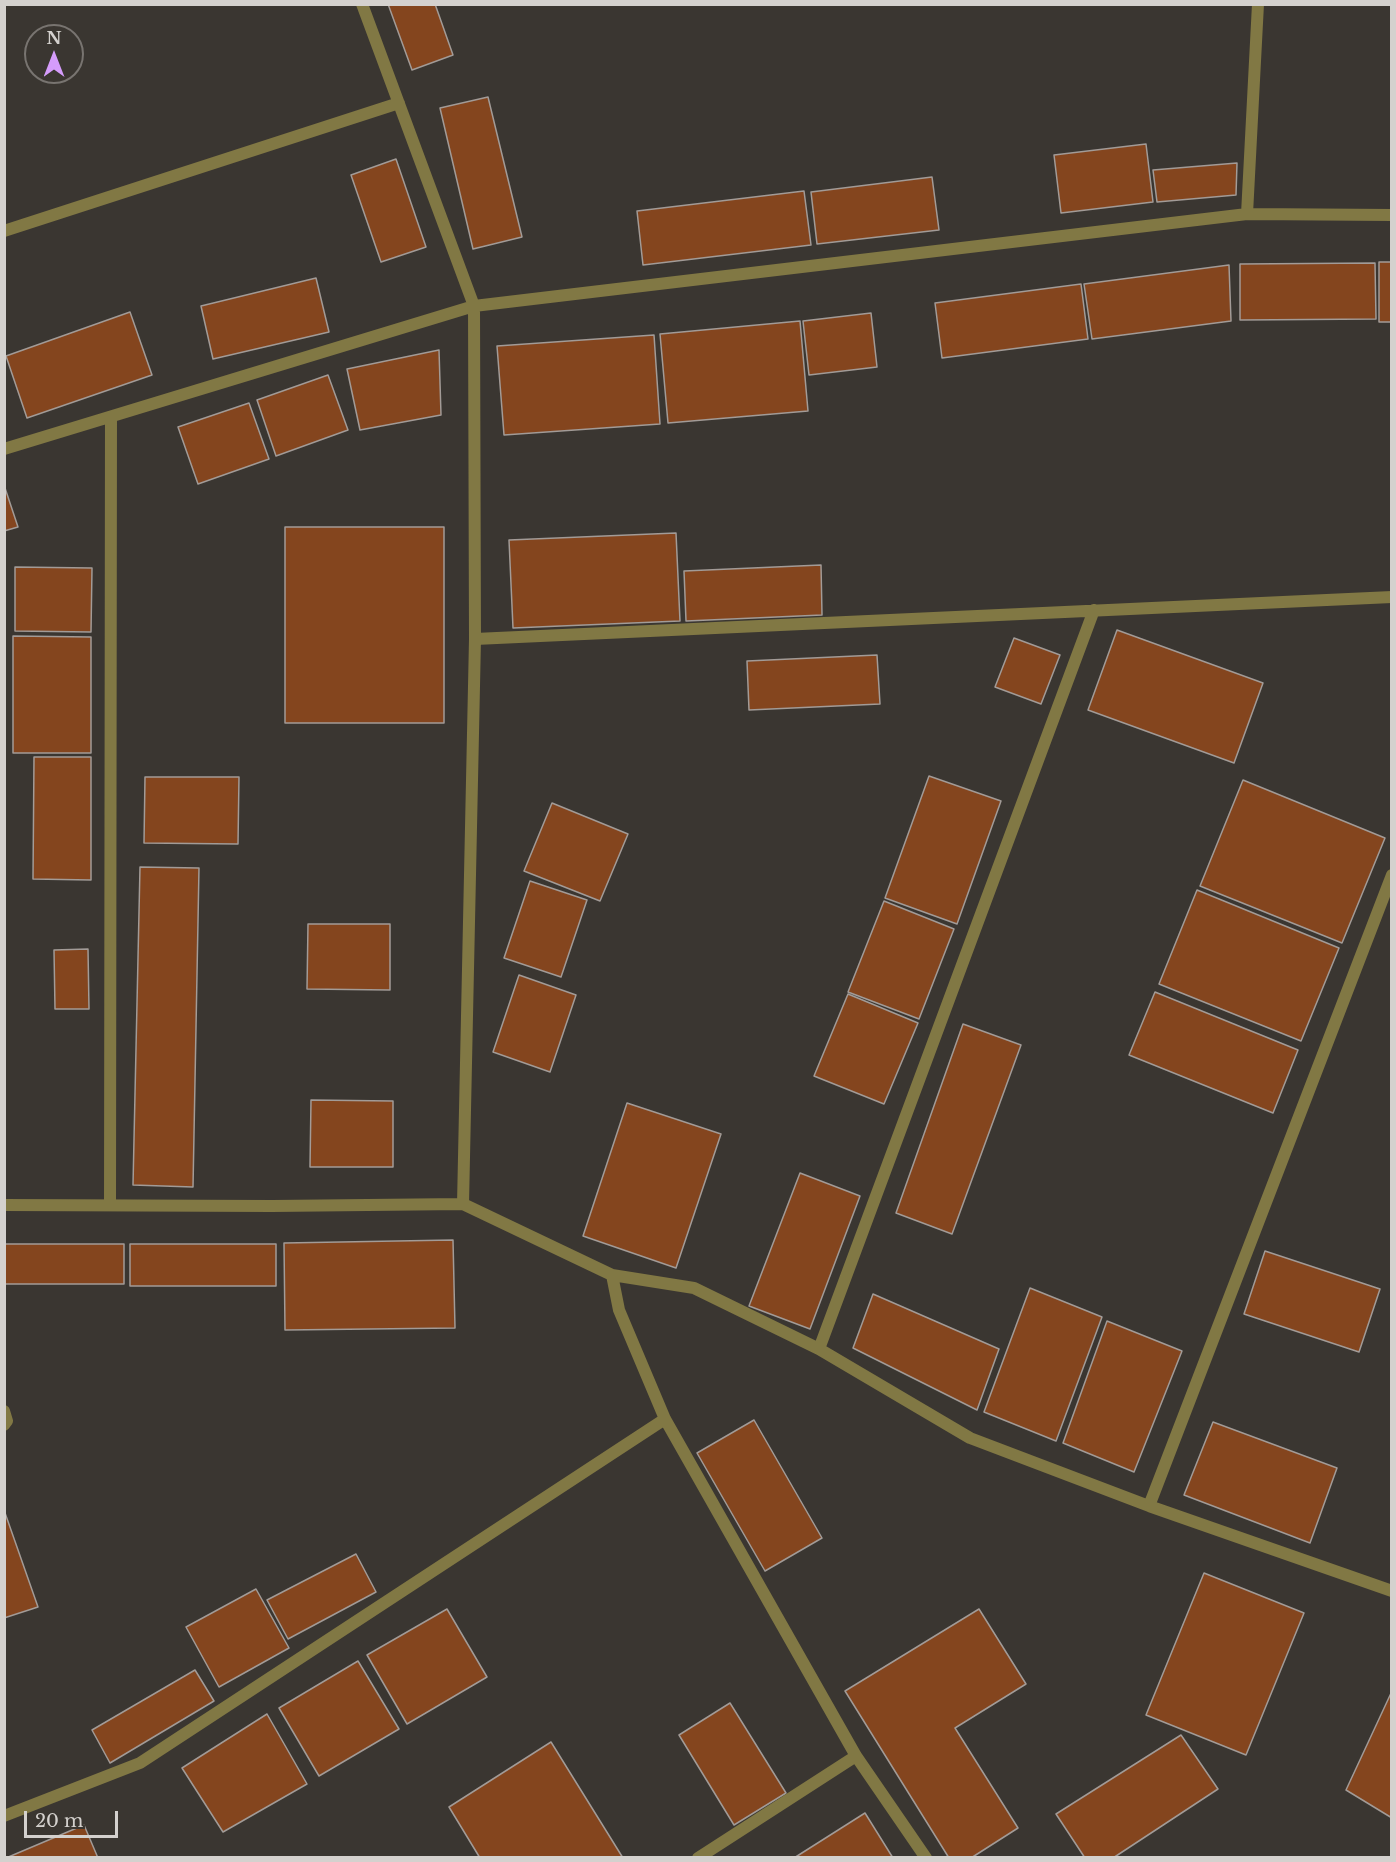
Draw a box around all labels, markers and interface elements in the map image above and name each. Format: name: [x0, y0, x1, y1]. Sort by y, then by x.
north arrow: [24, 24, 84, 84]
text: N: [46, 28, 62, 48]
scale bar: [27, 1799, 122, 1837]
text: 20 m: [35, 1810, 83, 1832]

